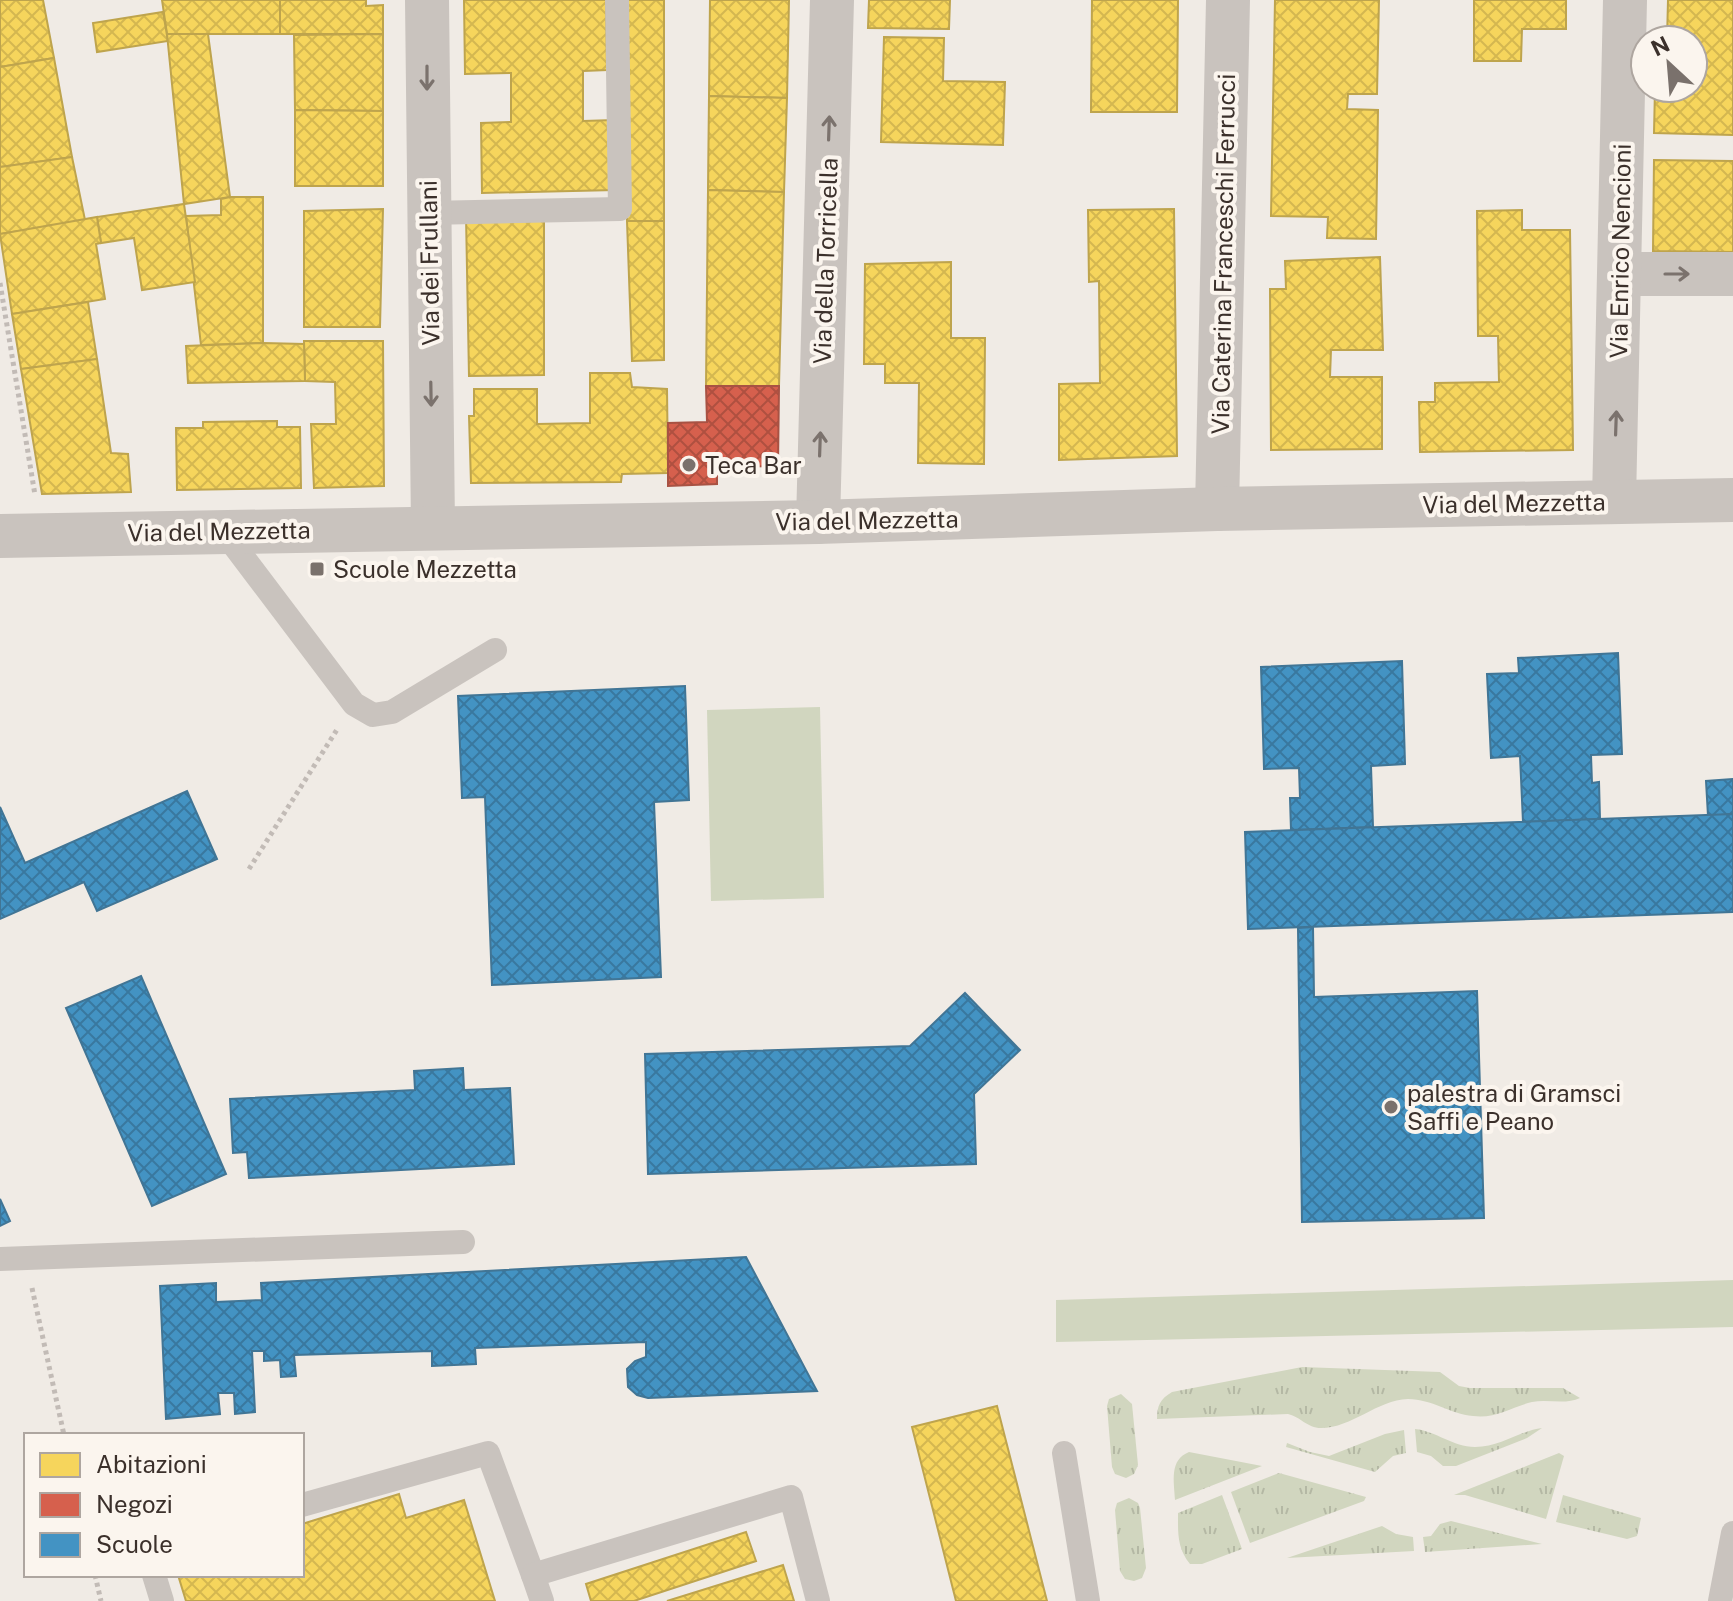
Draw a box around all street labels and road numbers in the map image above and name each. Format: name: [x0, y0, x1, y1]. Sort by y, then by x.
street label: Via Caterina Franceschi Ferrucci: [1206, 73, 1240, 435]
street label: Via Enrico Nencioni: [1604, 143, 1636, 359]
street label: Via della Torricella: [807, 157, 843, 365]
street label: Via dei Frullani: [414, 180, 444, 346]
street label: Via del Mezzetta: [1422, 487, 1606, 519]
street label: Via del Mezzetta: [775, 504, 959, 536]
street label: Via del Mezzetta: [127, 515, 311, 547]

